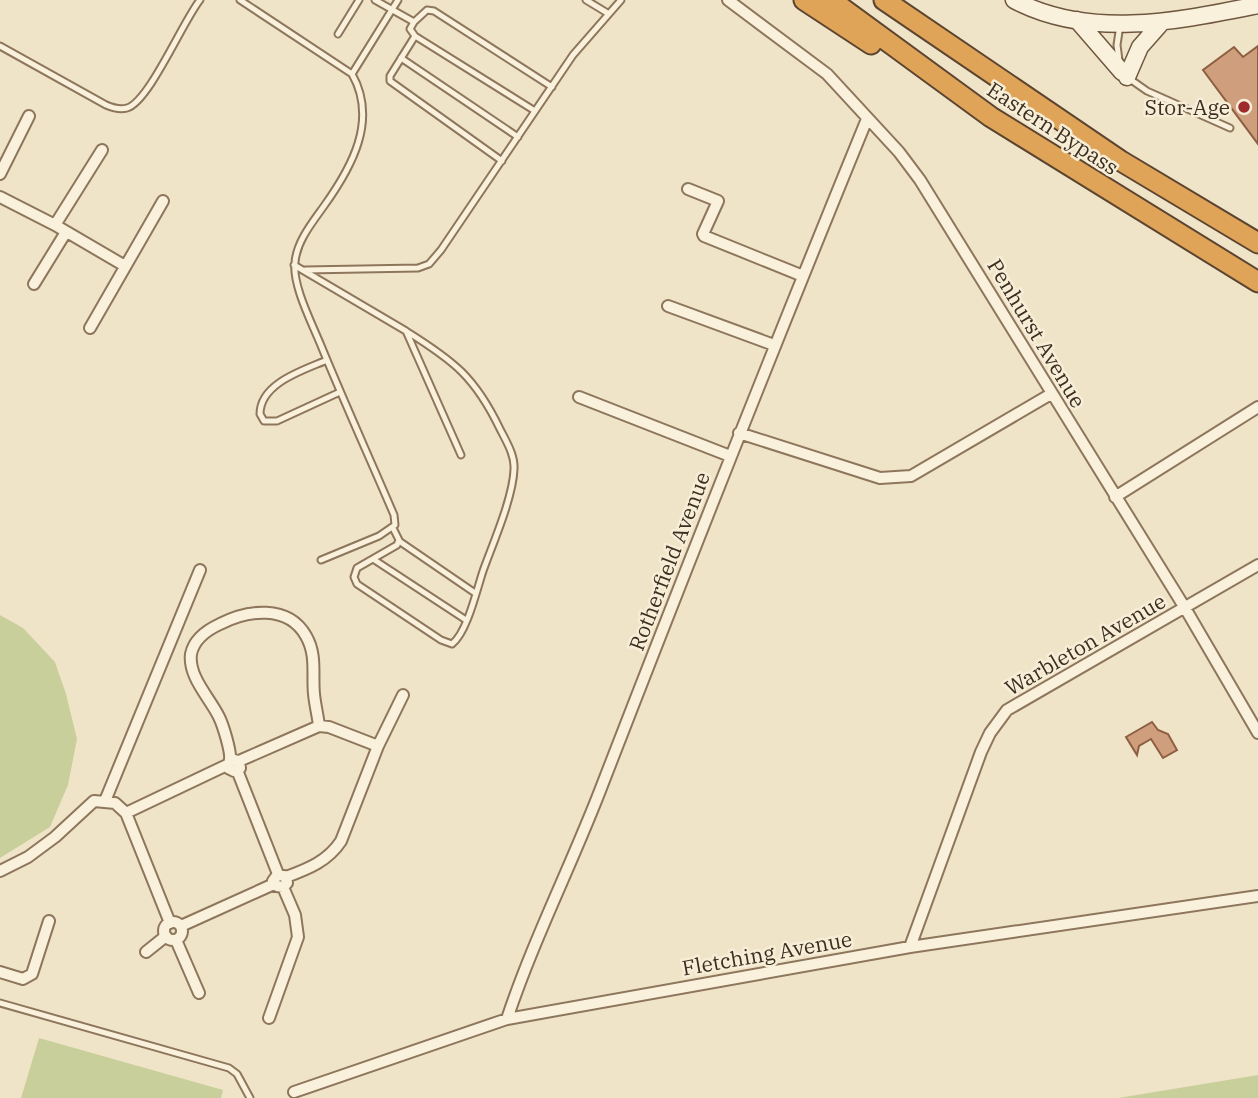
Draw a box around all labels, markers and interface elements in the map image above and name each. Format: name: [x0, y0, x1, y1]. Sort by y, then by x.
street label: Eastern Bypass: [982, 75, 1124, 181]
place label: Stor-Age: [1145, 93, 1230, 121]
marker: Stor-Age: [1236, 99, 1252, 115]
street label: Penhurst Avenue: [981, 253, 1093, 413]
street label: Rotherfield Avenue: [622, 468, 716, 654]
street label: Warbleton Avenue: [999, 587, 1171, 701]
street label: Fletching Avenue: [680, 924, 854, 982]

